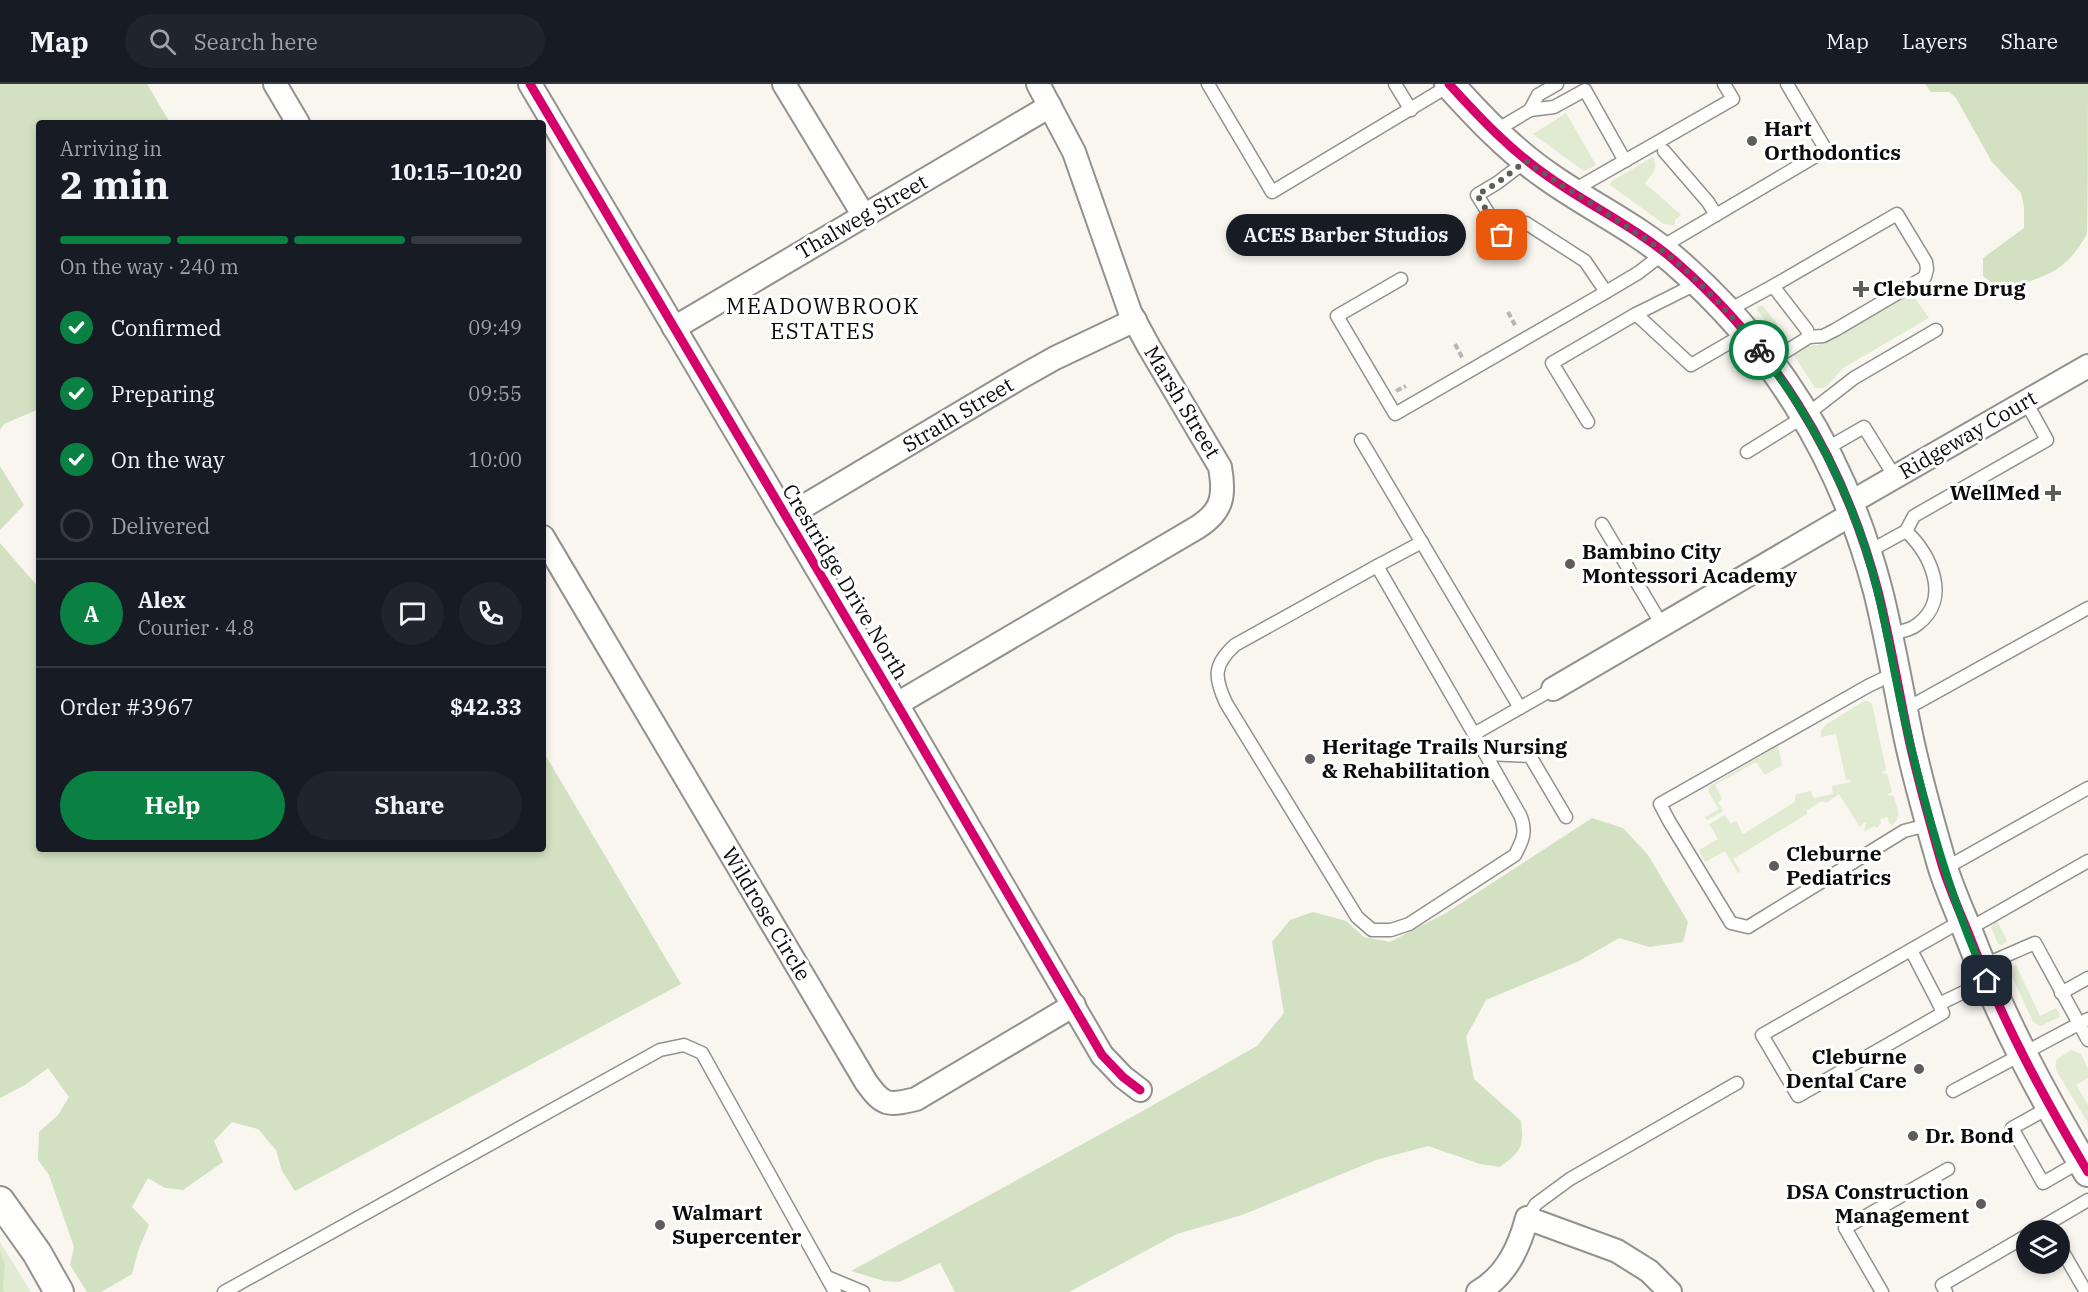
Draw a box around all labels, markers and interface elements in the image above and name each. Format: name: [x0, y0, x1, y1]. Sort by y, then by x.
search box: [125, 14, 545, 68]
text: Map: [30, 23, 89, 60]
icon: search: [146, 25, 179, 58]
text: Search here: [194, 27, 318, 56]
text: Map: [1826, 27, 1869, 55]
text: Layers: [1902, 27, 1968, 55]
text: Share: [2001, 27, 2058, 55]
place label: Hart Orthodontics: [1764, 114, 1901, 166]
marker: Hart Orthodontics: [1745, 134, 1759, 148]
text: Arriving in: [60, 135, 162, 162]
text: 10:15–10:20: [390, 157, 522, 186]
text: 2 min: [60, 159, 169, 210]
street label: Thalweg Street: [791, 167, 932, 265]
pin: [1476, 209, 1527, 260]
callout: ACES Barber Studios: [1226, 214, 1466, 256]
icon: bag: [1485, 218, 1518, 251]
text: ACES Barber Studios: [1244, 221, 1448, 248]
text: On the way · 240 m: [60, 253, 239, 280]
place label: Cleburne Drug: [1873, 274, 2026, 302]
marker: Cleburne Drug: [1854, 282, 1868, 296]
district label: MEADOWBROOK ESTATES: [726, 291, 920, 345]
icon: check: [60, 311, 93, 344]
text: Confirmed: [111, 313, 222, 342]
text: 09:49: [468, 314, 522, 341]
courier: [1729, 320, 1789, 380]
icon: bike: [1743, 334, 1776, 367]
street label: Marsh Street: [1138, 340, 1227, 463]
street label: Strath Street: [897, 370, 1018, 458]
icon: check: [60, 377, 93, 410]
text: Preparing: [111, 379, 215, 408]
text: 09:55: [468, 380, 522, 407]
street label: Ridgeway Court: [1893, 383, 2042, 485]
icon: check: [60, 443, 93, 476]
text: On the way: [111, 445, 225, 474]
text: 10:00: [468, 446, 522, 473]
street label: Crestridge Drive North: [776, 478, 915, 684]
place label: WellMed: [1950, 478, 2040, 506]
marker: WellMed: [2044, 484, 2062, 502]
text: Delivered: [111, 511, 210, 540]
place label: Bambino City Montessori Academy: [1582, 537, 1797, 589]
marker: Bambino City Montessori Academy: [1563, 557, 1577, 571]
button: chat: [381, 582, 444, 645]
button: phone: [459, 582, 522, 645]
text: Alex: [138, 585, 186, 614]
text: A: [84, 599, 99, 628]
text: Courier · 4.8: [138, 614, 254, 641]
text: Order #3967: [60, 692, 194, 721]
text: $42.33: [450, 692, 522, 721]
place label: Heritage Trails Nursing & Rehabilitation: [1322, 732, 1568, 784]
marker: Heritage Trails Nursing & Rehabilitation: [1303, 752, 1317, 766]
button: Help: [60, 771, 285, 840]
button: Share: [297, 771, 522, 840]
place label: Cleburne Pediatrics: [1786, 839, 1891, 891]
street label: Wildrose Circle: [716, 841, 818, 985]
marker: Cleburne Pediatrics: [1767, 859, 1781, 873]
pin: [1961, 955, 2012, 1006]
icon: home: [1970, 964, 2003, 997]
place label: Cleburne Dental Care: [1786, 1042, 1907, 1094]
marker: Cleburne Dental Care: [1912, 1062, 1926, 1076]
place label: Dr. Bond: [1925, 1121, 2014, 1149]
marker: Dr. Bond: [1906, 1129, 1920, 1143]
place label: DSA Construction Management: [1786, 1177, 1969, 1229]
marker: DSA Construction Management: [1974, 1197, 1988, 1211]
place label: Walmart Supercenter: [672, 1198, 802, 1250]
marker: Walmart Supercenter: [653, 1218, 667, 1232]
map controls: [2016, 1220, 2070, 1274]
button: layers: [2016, 1220, 2070, 1274]

